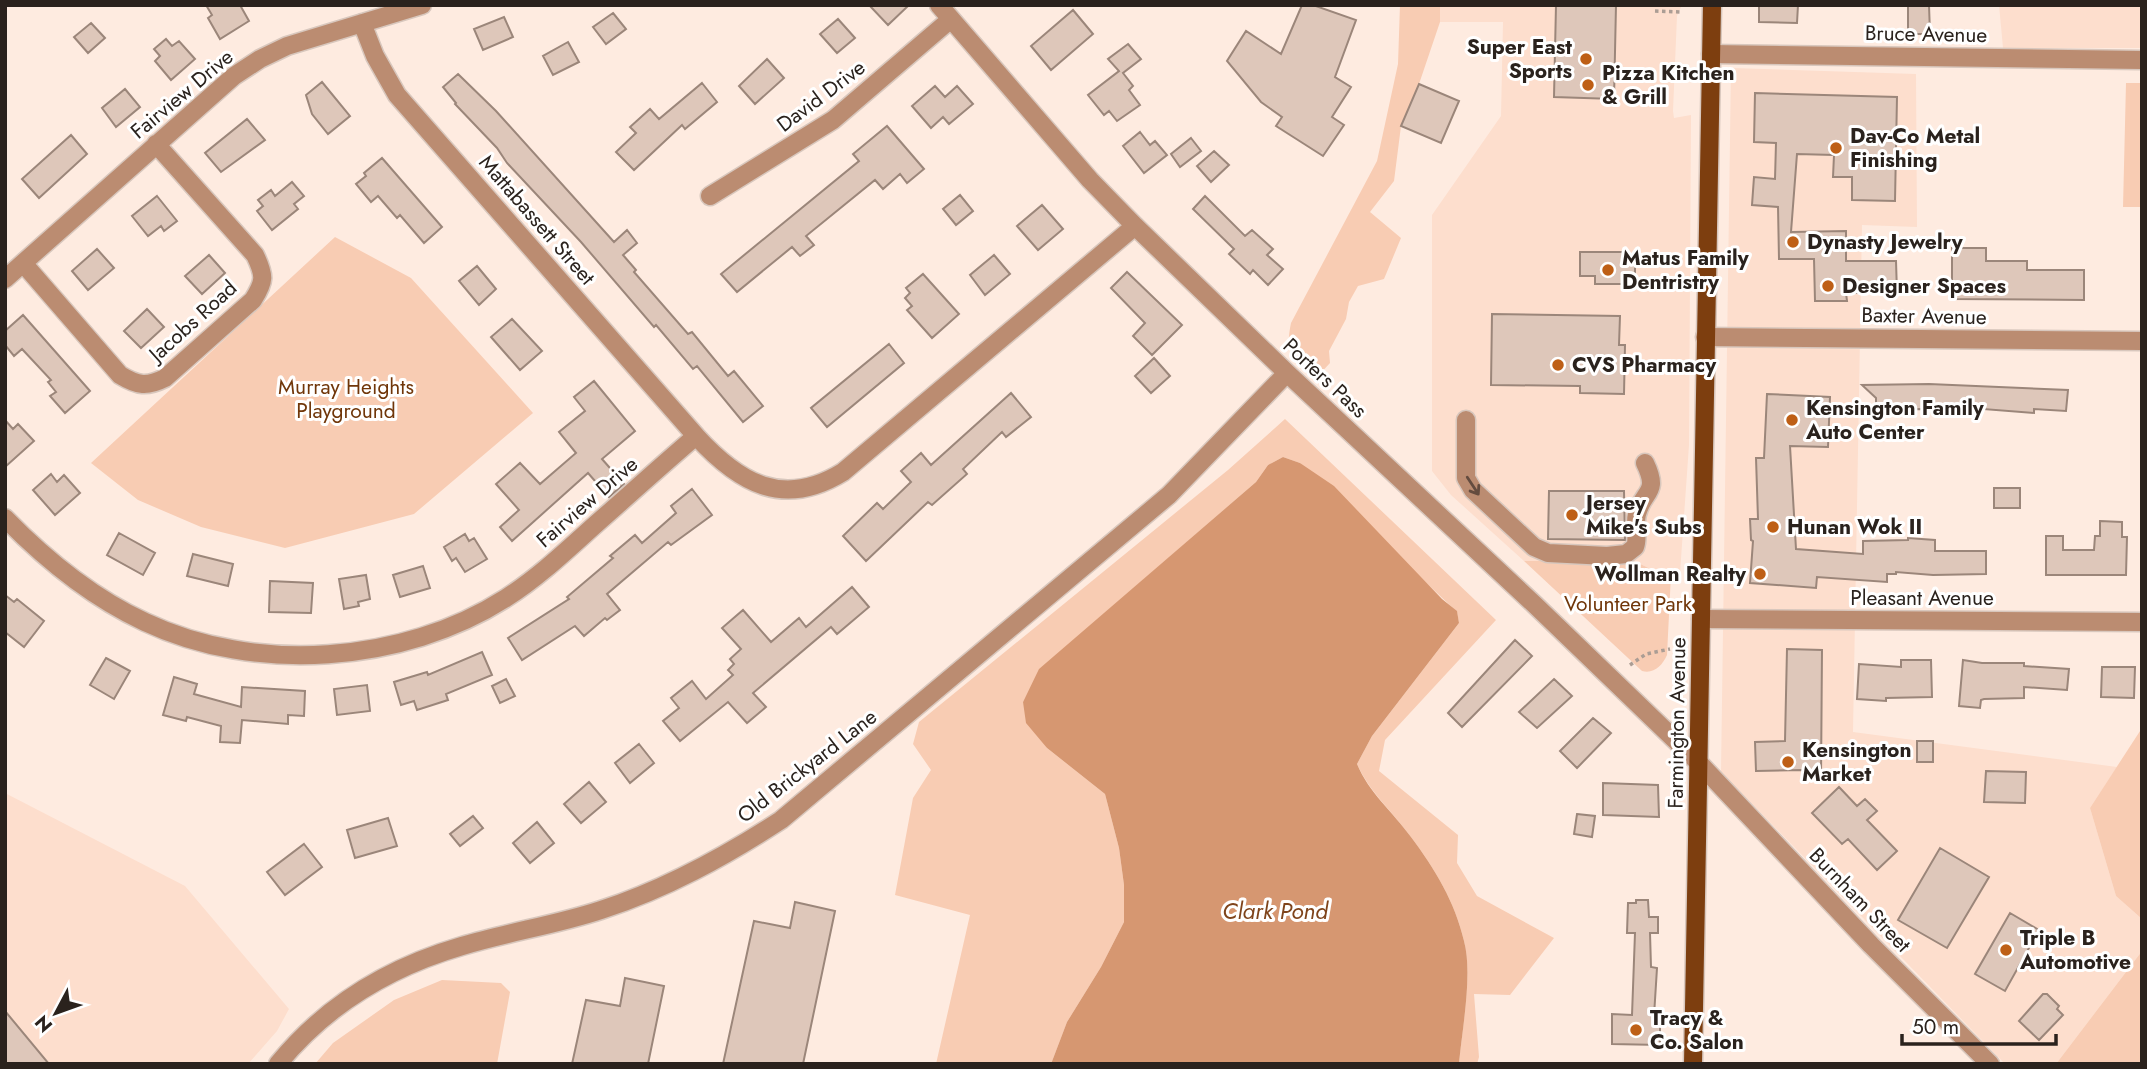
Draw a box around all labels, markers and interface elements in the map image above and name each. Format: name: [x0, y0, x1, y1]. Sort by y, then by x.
street label: Bruce Avenue: [1864, 18, 1988, 50]
place label: Super East Sports: [1467, 32, 1572, 86]
street label: Fairview Drive: [124, 42, 240, 146]
marker: Super East Sports: [1578, 51, 1594, 67]
street label: David Drive: [770, 53, 872, 139]
place label: Pizza Kitchen & Grill: [1602, 58, 1735, 112]
marker: Pizza Kitchen & Grill: [1580, 77, 1596, 93]
place label: Dav-Co Metal Finishing: [1850, 121, 1980, 175]
marker: Dav-Co Metal Finishing: [1828, 140, 1844, 156]
street label: Mattabassett Street: [472, 148, 602, 292]
place label: Dynasty Jewelry: [1807, 227, 1964, 257]
marker: Dynasty Jewelry: [1785, 234, 1801, 250]
place label: Matus Family Dentristry: [1622, 243, 1750, 297]
marker: Matus Family Dentristry: [1600, 262, 1616, 278]
place label: Designer Spaces: [1842, 271, 2006, 301]
street label: Jacobs Road: [140, 273, 243, 371]
marker: Designer Spaces: [1820, 278, 1836, 294]
street label: Baxter Avenue: [1861, 300, 1987, 332]
street label: Porters Pass: [1276, 331, 1374, 425]
place label: CVS Pharmacy: [1572, 350, 1717, 380]
marker: CVS Pharmacy: [1550, 357, 1566, 373]
park label: Murray Heights Playground: [278, 372, 414, 426]
place label: Kensington Family Auto Center: [1805, 393, 1985, 447]
marker: Kensington Family Auto Center: [1784, 412, 1800, 428]
street label: Fairview Drive: [530, 449, 644, 555]
one-way arrow: [1465, 476, 1480, 495]
place label: Jersey Mike's Subs: [1582, 488, 1702, 542]
marker: Jersey Mike's Subs: [1564, 507, 1580, 523]
place label: Hunan Wok II: [1787, 512, 1922, 542]
marker: Hunan Wok II: [1765, 519, 1781, 535]
place label: Wollman Realty: [1594, 559, 1747, 589]
marker: Wollman Realty: [1752, 566, 1768, 582]
street label: Pleasant Avenue: [1850, 583, 1994, 613]
park label: Volunteer Park: [1564, 589, 1693, 619]
street label: Farmington Avenue: [1661, 637, 1693, 809]
street label: Old Brickyard Lane: [731, 702, 883, 830]
place label: Kensington Market: [1802, 735, 1912, 789]
marker: Kensington Market: [1780, 754, 1796, 770]
street label: Burnham Street: [1802, 841, 1918, 959]
water label: Clark Pond: [1222, 894, 1329, 928]
place label: Triple B Automotive: [2019, 923, 2131, 977]
marker: Triple B Automotive: [1998, 942, 2014, 958]
north arrow: [21, 978, 91, 1048]
scale bar: [1902, 1002, 2056, 1046]
place label: Tracy & Co. Salon: [1650, 1003, 1744, 1057]
text: N: [28, 1009, 59, 1038]
text: 50 m: [1912, 1012, 1959, 1042]
marker: Tracy & Co. Salon: [1628, 1022, 1644, 1038]

